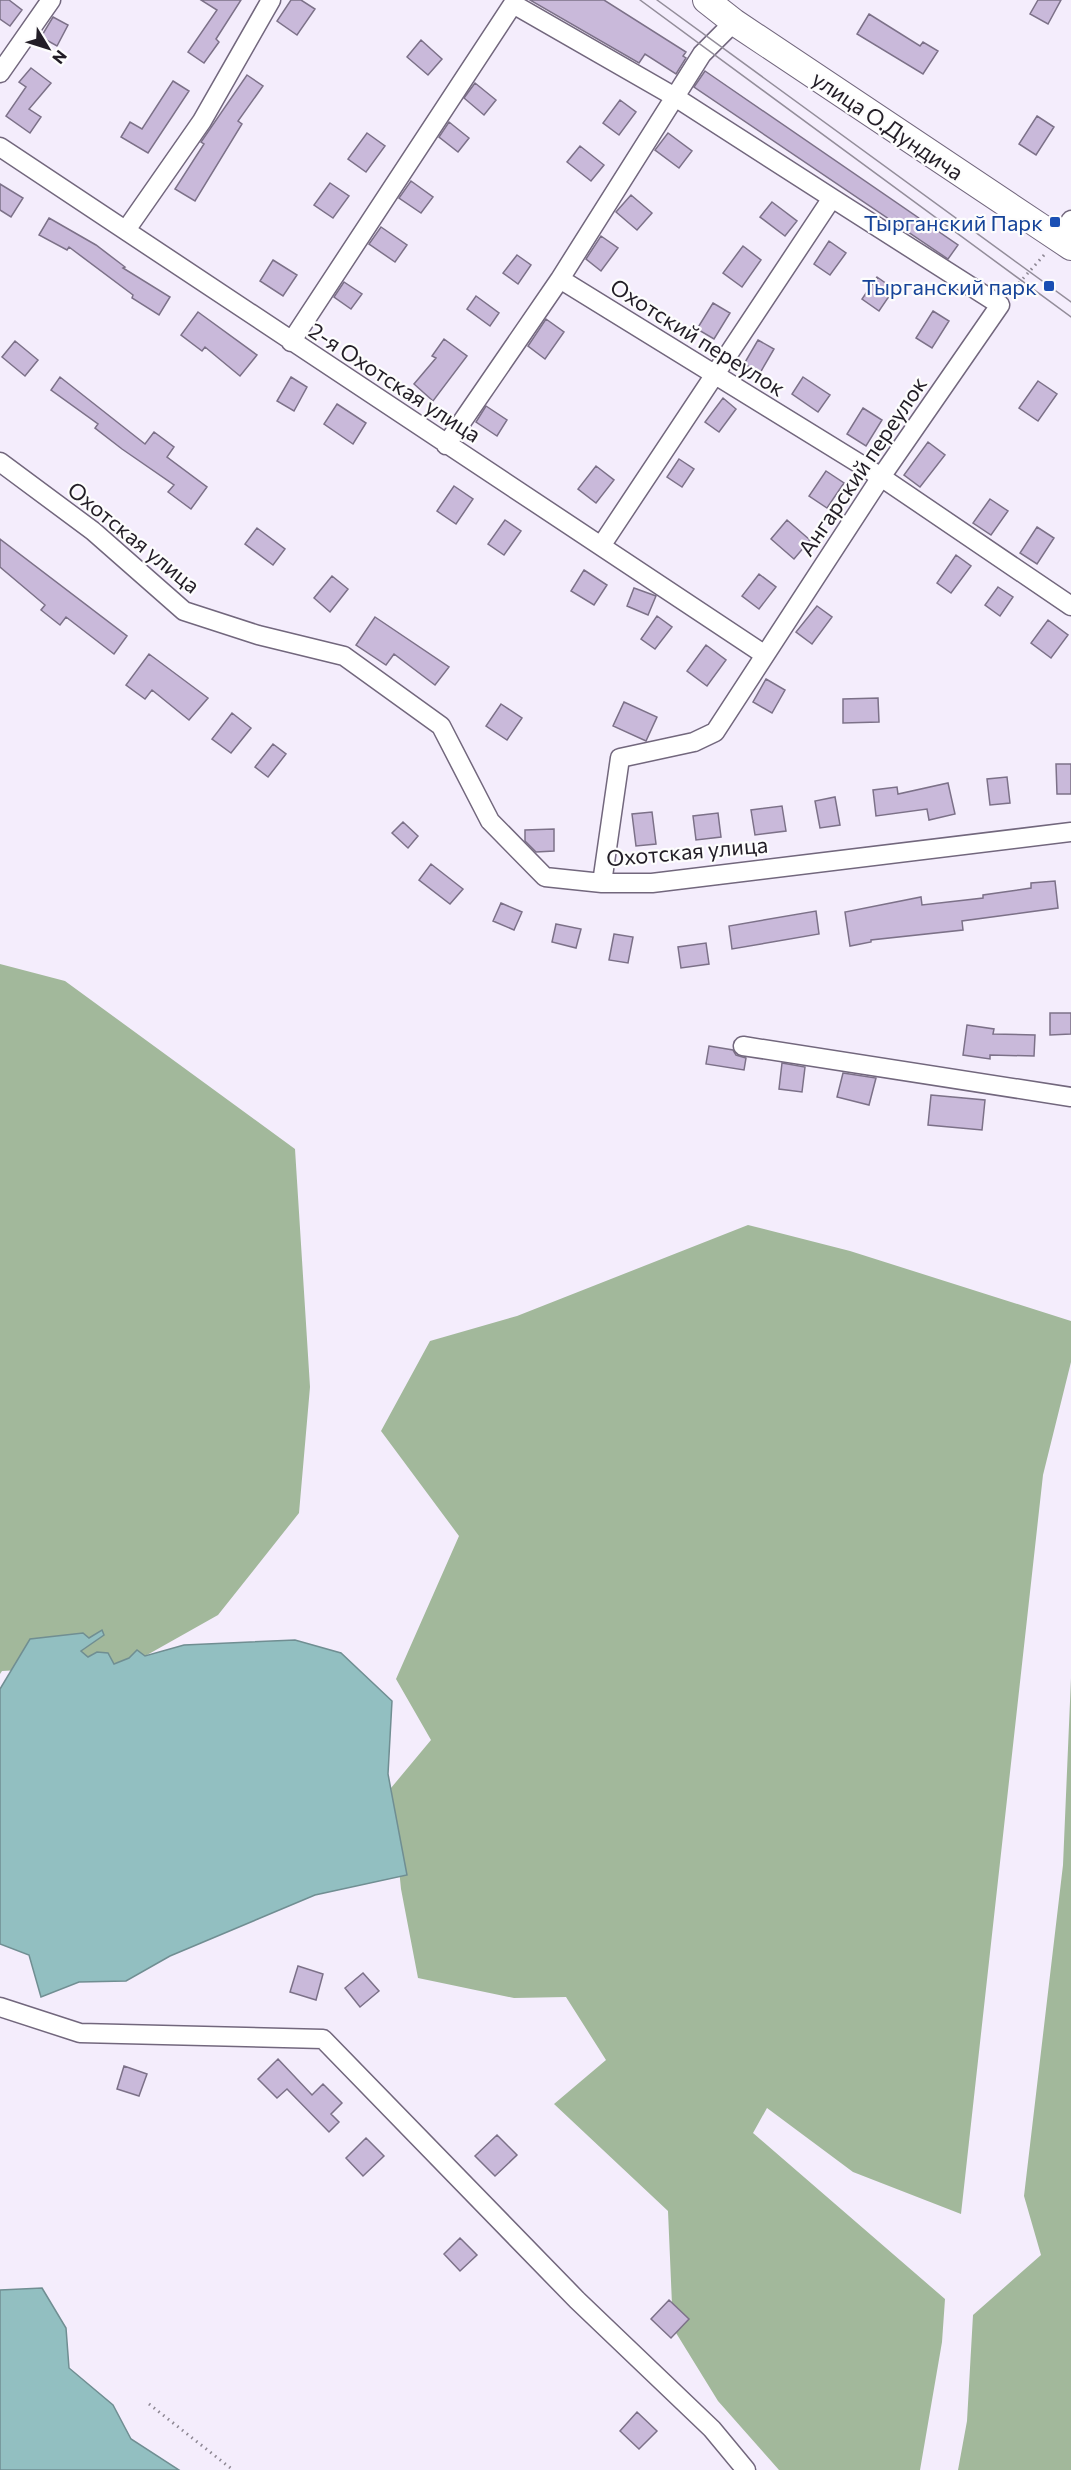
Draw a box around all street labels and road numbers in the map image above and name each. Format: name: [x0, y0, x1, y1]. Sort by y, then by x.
street label: улица О.Дундича: [807, 64, 969, 186]
street label: Охотский переулок: [606, 272, 791, 402]
street label: 2-я Охотская улица: [304, 316, 486, 448]
street label: Ангарский переулок: [792, 371, 932, 561]
street label: Охотская улица: [63, 475, 205, 599]
street label: Охотская улица: [605, 830, 769, 872]

